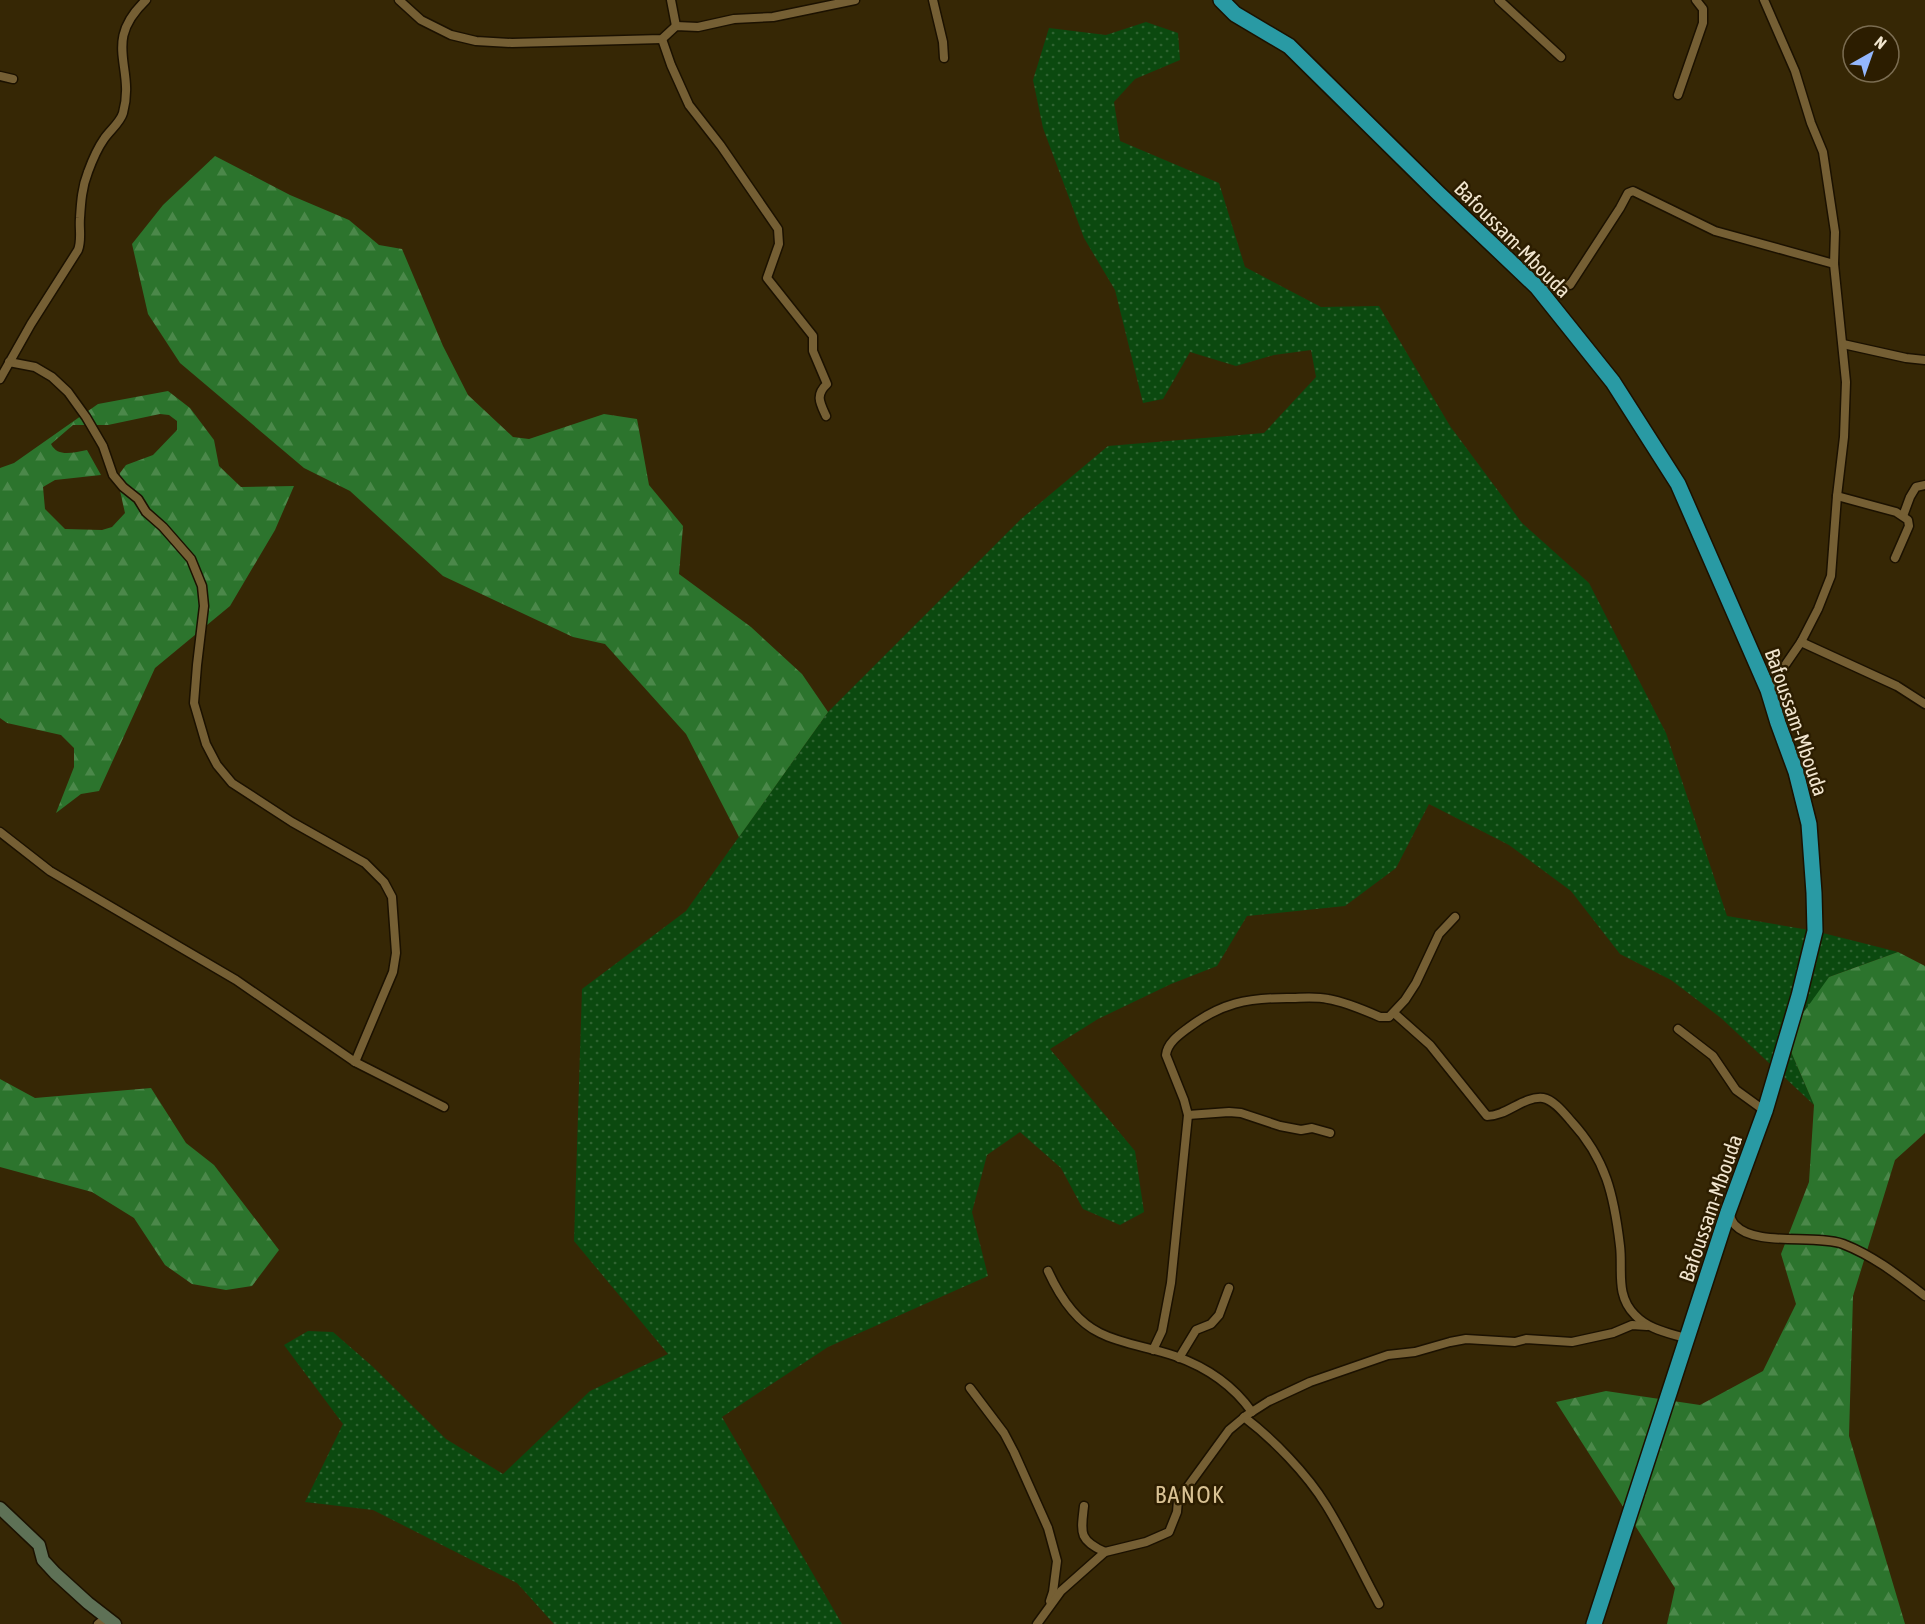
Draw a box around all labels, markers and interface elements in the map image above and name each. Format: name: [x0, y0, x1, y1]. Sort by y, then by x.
north arrow: [1841, 24, 1901, 84]
text: N: [1871, 33, 1890, 52]
street label: Bafoussam-Mbouda: [1450, 176, 1576, 302]
street label: Bafoussam-Mbouda: [1761, 645, 1833, 799]
street label: Bafoussam-Mbouda: [1674, 1131, 1746, 1285]
district label: BANOK: [1155, 1481, 1225, 1508]

